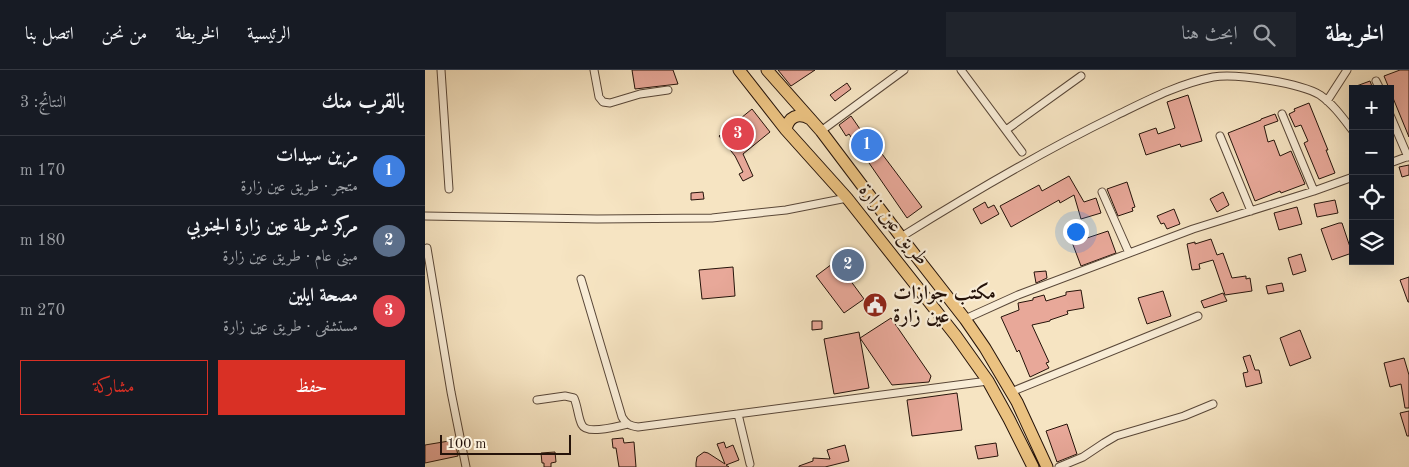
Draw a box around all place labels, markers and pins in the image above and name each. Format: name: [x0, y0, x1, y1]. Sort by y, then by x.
pin: 3: [722, 115, 754, 153]
pin: 1: [851, 126, 883, 164]
pin: 2: [832, 246, 864, 284]
place label: مكتب جوازات عين زارة: [893, 282, 996, 328]
public building icon: مكتب جوازات عين زارة: [862, 292, 888, 318]

